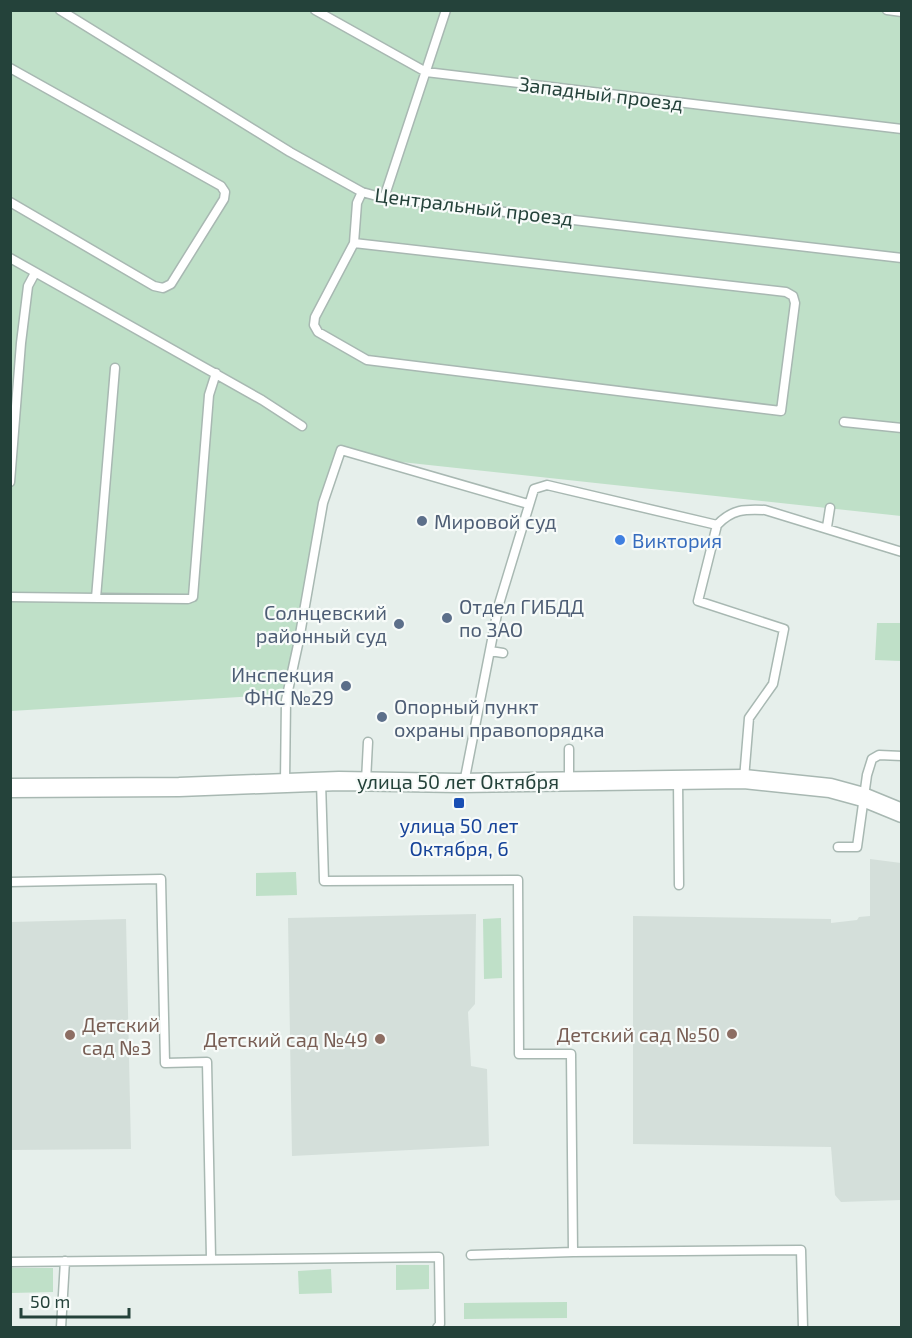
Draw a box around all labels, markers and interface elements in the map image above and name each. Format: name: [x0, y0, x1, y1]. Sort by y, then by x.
street label: Западный проезд: [517, 71, 685, 115]
street label: Центральный проезд: [374, 182, 574, 230]
place label: Мировой суд: [434, 509, 556, 534]
marker: Мировой суд: [415, 514, 429, 528]
place label: Виктория: [632, 528, 722, 552]
marker: Виктория: [613, 533, 627, 547]
place label: Отдел ГИБДД по ЗАО: [459, 594, 584, 641]
place label: Солнцевский районный суд: [256, 600, 387, 648]
marker: Отдел ГИБДД по ЗАО: [440, 611, 454, 625]
marker: Солнцевский районный суд: [392, 617, 406, 631]
place label: Инспекция ФНС №29: [231, 662, 334, 709]
marker: Инспекция ФНС №29: [339, 679, 353, 693]
place label: Опорный пункт охраны правопорядка: [394, 694, 605, 741]
marker: Опорный пункт охраны правопорядка: [375, 710, 389, 724]
street label: улица 50 лет Октября: [357, 769, 559, 794]
marker: улица 50 лет Октября, 6: [452, 796, 466, 810]
place label: улица 50 лет Октября, 6: [400, 813, 519, 860]
place label: Детский сад №3: [82, 1012, 160, 1059]
place label: Детский сад №50: [556, 1022, 720, 1046]
place label: Детский сад №49: [203, 1027, 368, 1051]
marker: Детский сад №50: [725, 1027, 739, 1041]
marker: Детский сад №3: [63, 1028, 77, 1042]
marker: Детский сад №49: [373, 1032, 387, 1046]
scale bar: [21, 1281, 129, 1319]
text: 50 m: [30, 1290, 70, 1312]

